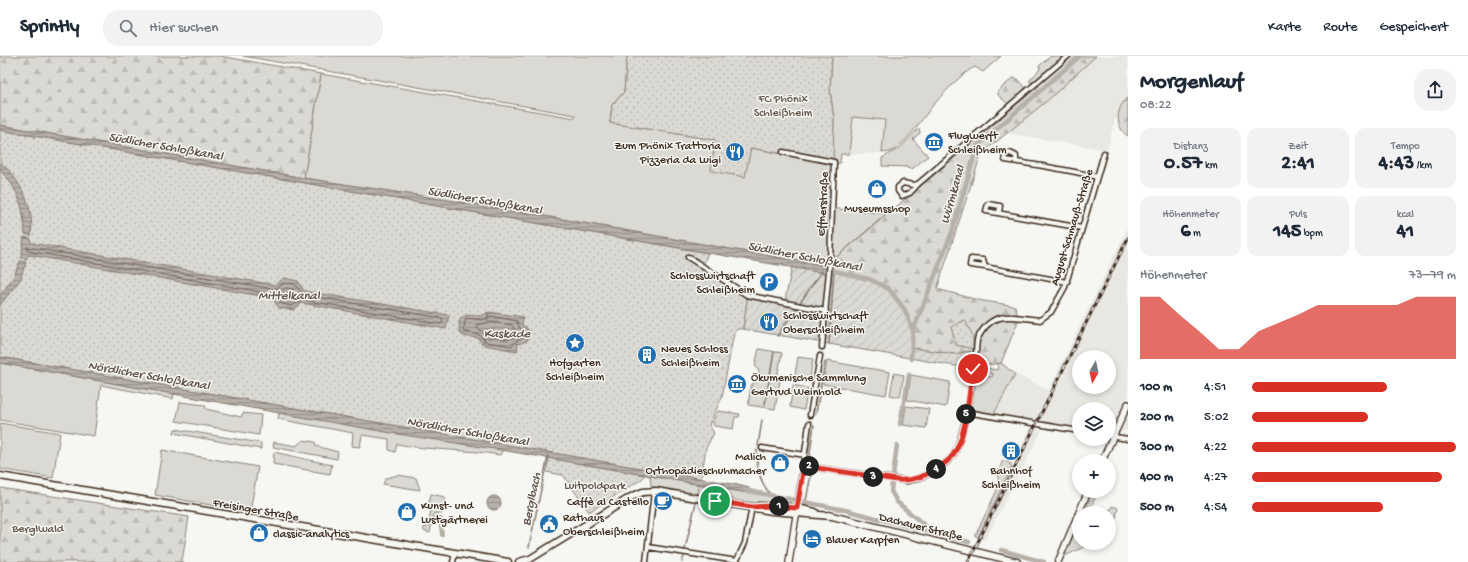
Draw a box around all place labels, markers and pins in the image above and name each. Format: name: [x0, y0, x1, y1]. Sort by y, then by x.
place label: Flugwerft Schleißheim: [947, 130, 1007, 158]
museum icon: Flugwerft Schleißheim: [923, 131, 945, 153]
place label: Zum Phönix Trattoria Pizzeria da Luigi: [614, 140, 721, 168]
restaurant icon: Zum Phönix Trattoria Pizzeria da Luigi: [724, 141, 746, 163]
shop icon: Museumsshop: [866, 178, 888, 200]
place label: Museumsshop: [844, 203, 910, 217]
place label: Schlosswirtschaft Schleißheim: [670, 270, 756, 298]
parking icon: Schlosswirtschaft Schleißheim: [758, 271, 780, 293]
place label: Schlosswirtschaft Oberschleißheim: [783, 310, 869, 338]
restaurant icon: Schlosswirtschaft Oberschleißheim: [758, 311, 780, 333]
place icon: Hofgarten Schleißheim: [564, 332, 586, 354]
place label: Neues Schloss Schleißheim: [661, 343, 728, 371]
building icon: Neues Schloss Schleißheim: [636, 344, 658, 366]
pin: [956, 352, 990, 386]
place label: Hofgarten Schleißheim: [546, 357, 605, 385]
place label: Ökumenische Sammlung Gertrud Weinhold: [751, 372, 866, 400]
museum icon: Ökumenische Sammlung Gertrud Weinhold: [726, 373, 748, 395]
pin: 5: [956, 404, 976, 424]
building icon: Bahnhof Schleißheim: [1000, 440, 1022, 462]
place label: Malich Orthopädieschuhmacher: [645, 451, 768, 479]
shop icon: Malich Orthopädieschuhmacher: [769, 452, 791, 474]
pin: 2: [799, 456, 819, 476]
pin: 4: [926, 459, 946, 479]
place label: Bahnhof Schleißheim: [982, 465, 1041, 493]
pin: 3: [863, 467, 883, 487]
pin: [698, 484, 732, 518]
cafe icon: Caffè al Castello: [652, 490, 674, 512]
place label: Caffè al Castello: [567, 496, 649, 510]
pin: 1: [769, 496, 789, 516]
place label: Kunst- und Lustgärtnerei: [421, 500, 488, 528]
shop icon: Kunst- und Lustgärtnerei: [396, 501, 418, 523]
place label: Rathaus Oberschleißheim: [563, 512, 645, 540]
public building icon: Rathaus Oberschleißheim: [538, 513, 560, 535]
shop icon: classic-analytics: [248, 522, 270, 544]
place label: classic-analytics: [273, 528, 350, 542]
hotel icon: Blauer Karpfen: [801, 528, 823, 550]
place label: Blauer Karpfen: [825, 534, 900, 548]

